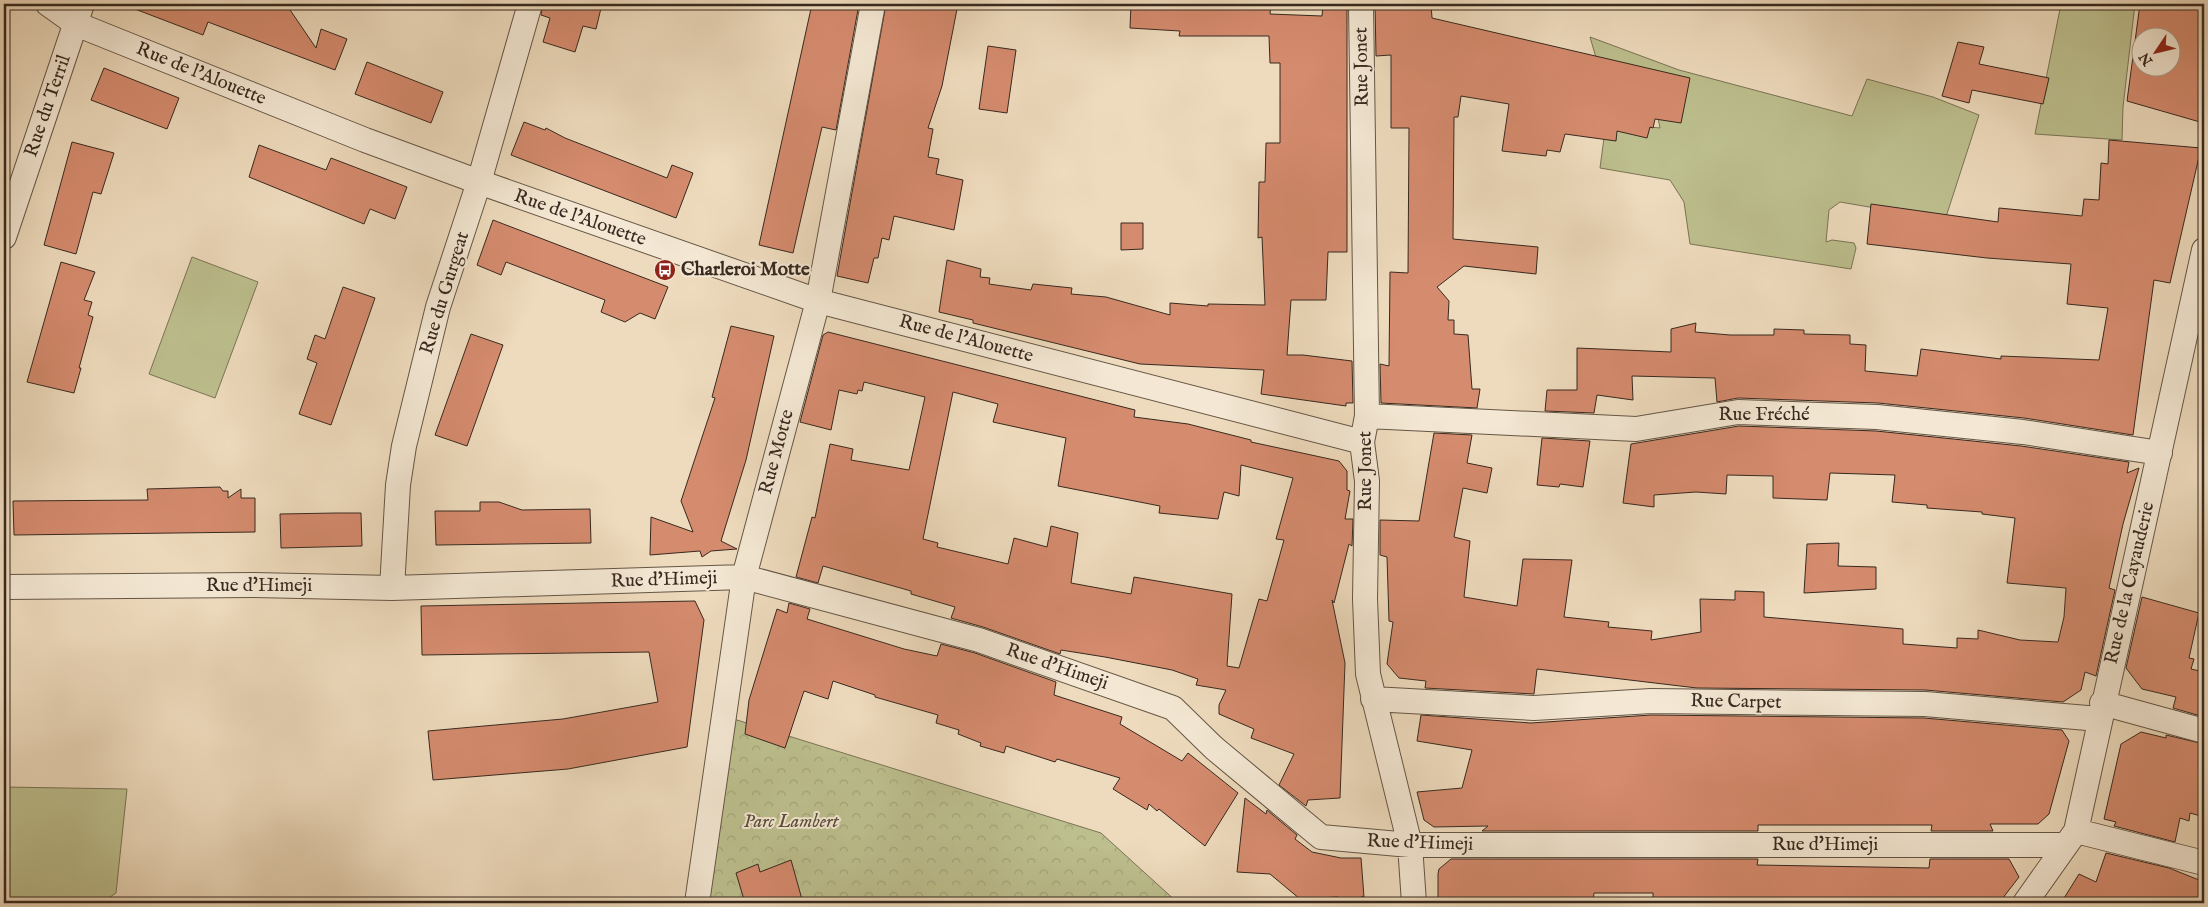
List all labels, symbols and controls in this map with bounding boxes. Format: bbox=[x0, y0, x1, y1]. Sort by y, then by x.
street label: Rue Jonet bbox=[1349, 26, 1375, 107]
north arrow bbox=[2130, 28, 2180, 78]
street label: Rue de l'Alouette bbox=[132, 37, 270, 111]
text: N bbox=[2135, 49, 2158, 70]
street label: Rue du Terril bbox=[19, 51, 77, 160]
street label: Rue de l'Alouette bbox=[511, 184, 649, 252]
street label: Rue du Gurgeat bbox=[415, 228, 475, 357]
bus stop icon: Charleroi Motte bbox=[653, 258, 677, 282]
place label: Charleroi Motte bbox=[681, 258, 810, 282]
street label: Rue de l'Alouette bbox=[896, 310, 1036, 369]
street label: Rue Fréché bbox=[1718, 403, 1810, 427]
street label: Rue Motte bbox=[754, 407, 800, 497]
street label: Rue Jonet bbox=[1354, 431, 1378, 511]
street label: Rue de la Cayauderie bbox=[2100, 499, 2160, 667]
street label: Rue d'Himeji bbox=[610, 566, 718, 594]
street label: Rue d'Himeji bbox=[206, 574, 312, 598]
street label: Rue d'Himeji bbox=[1003, 638, 1111, 696]
street label: Rue Carpet bbox=[1690, 689, 1782, 715]
park label: Parc Lambert bbox=[743, 810, 839, 834]
street label: Rue d'Himeji bbox=[1366, 829, 1474, 857]
street label: Rue d'Himeji bbox=[1772, 833, 1878, 857]

